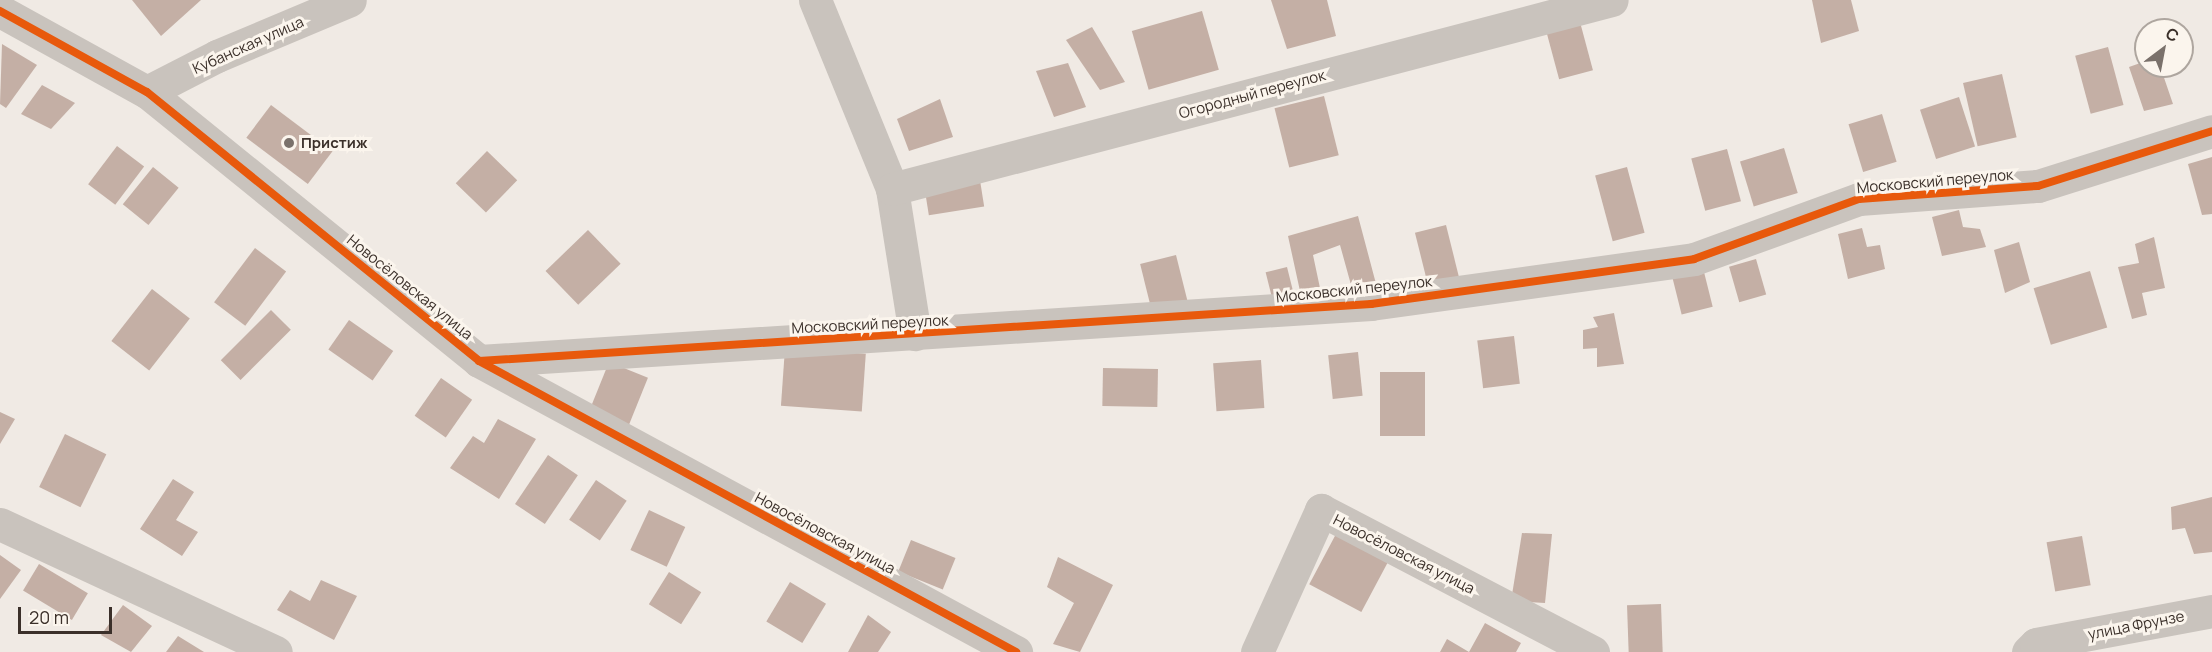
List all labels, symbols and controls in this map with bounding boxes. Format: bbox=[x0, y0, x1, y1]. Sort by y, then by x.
street label: Кубанская улица bbox=[190, 12, 306, 78]
north arrow bbox=[2134, 18, 2194, 78]
text: С bbox=[2162, 22, 2183, 47]
street label: Огородный переулок bbox=[1177, 66, 1327, 122]
place label: Пристиж bbox=[301, 134, 367, 152]
marker: Пристиж bbox=[282, 136, 296, 150]
street label: Московский переулок bbox=[1856, 165, 2014, 197]
street label: Новосёловская улица bbox=[344, 231, 476, 343]
street label: Московский переулок bbox=[1275, 272, 1433, 306]
street label: Московский переулок bbox=[791, 311, 949, 337]
street label: Новосёловская улица bbox=[752, 488, 898, 578]
street label: Новосёловская улица bbox=[1330, 510, 1478, 598]
scale bar bbox=[21, 595, 116, 633]
text: 20 m bbox=[29, 605, 69, 629]
street label: улица Фрунзе bbox=[2086, 607, 2186, 643]

